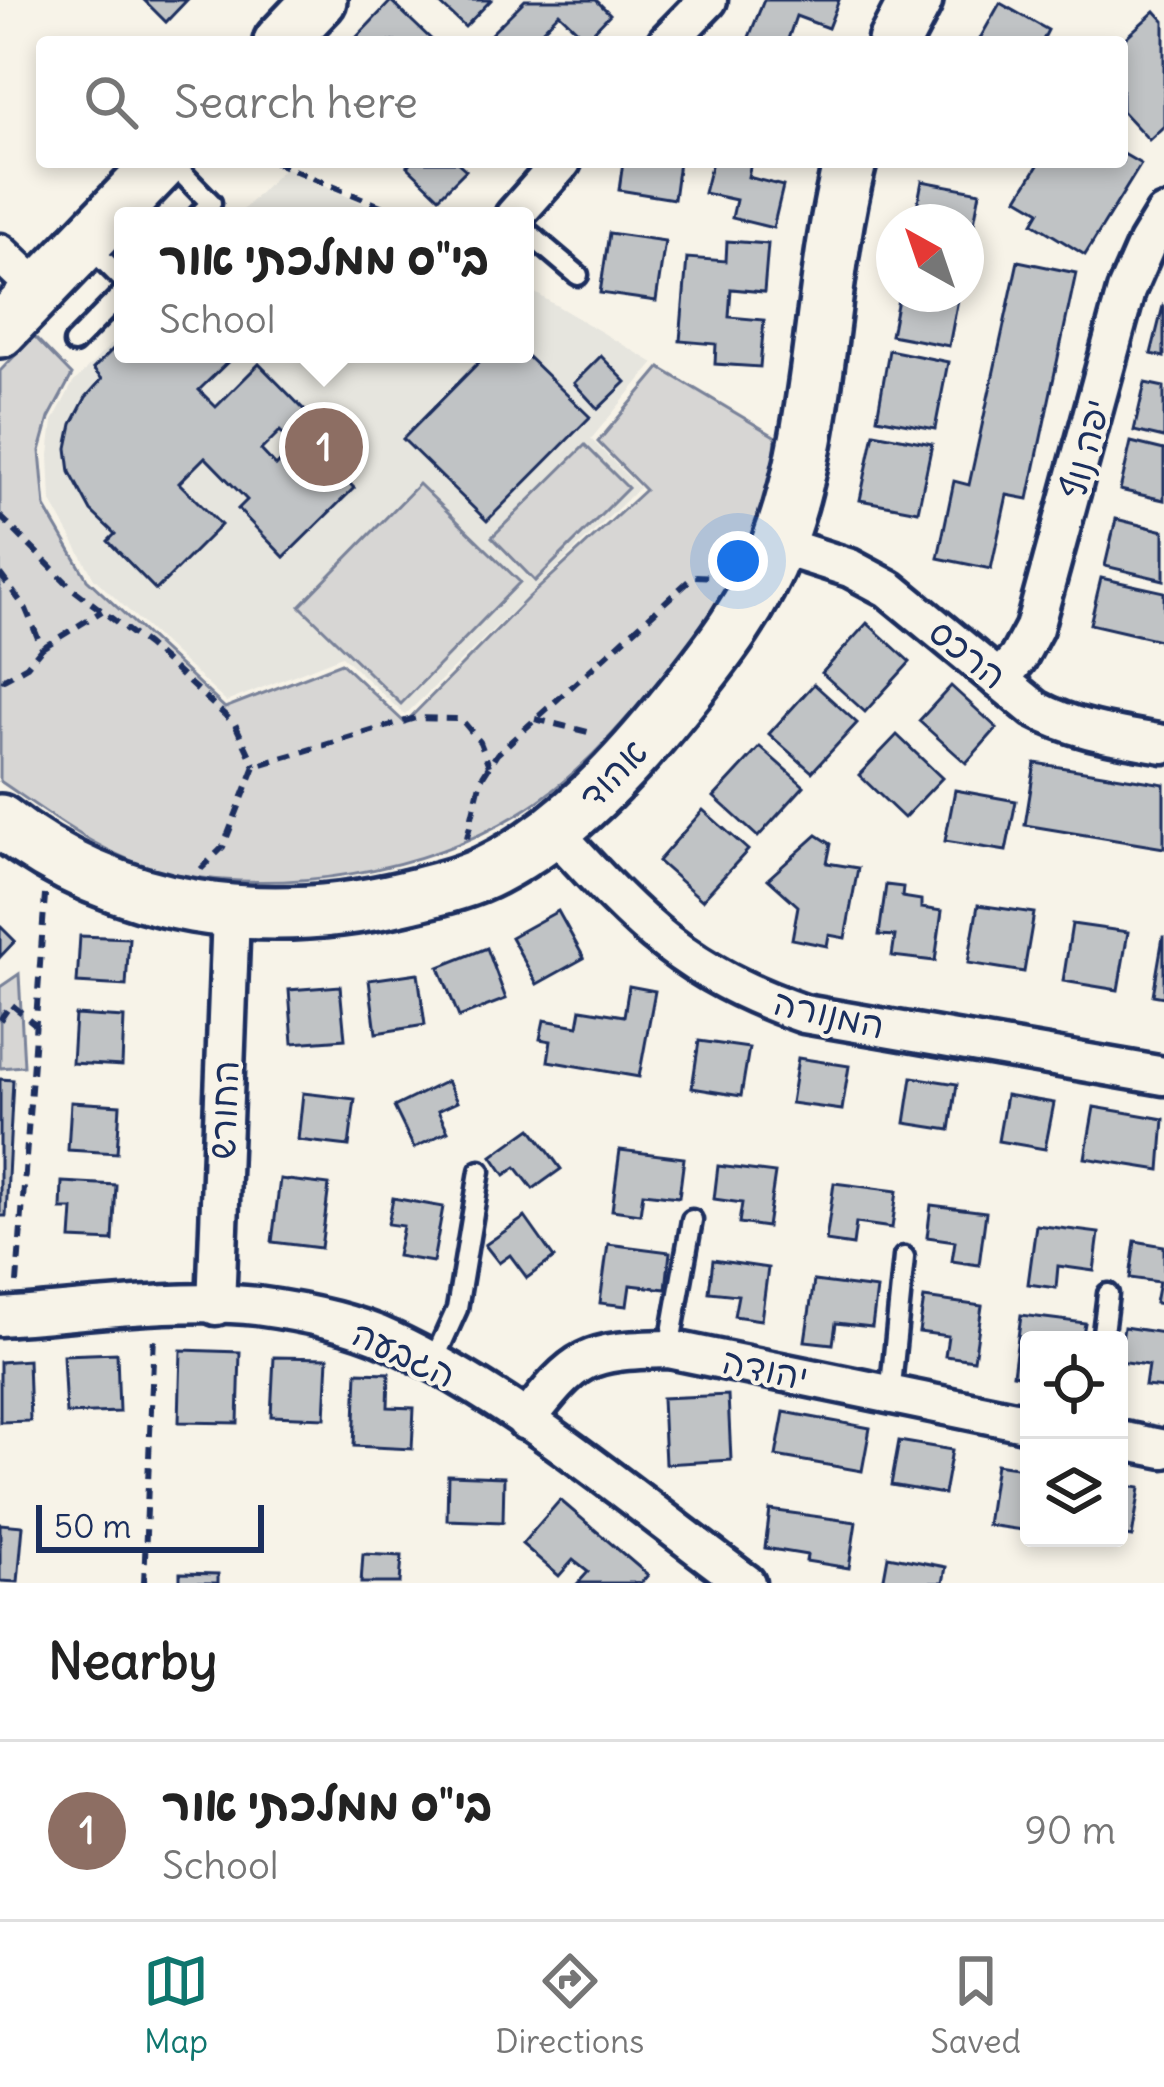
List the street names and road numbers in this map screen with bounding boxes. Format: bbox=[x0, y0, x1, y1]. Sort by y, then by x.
street label: יפה נוף bbox=[1050, 394, 1120, 504]
street label: הרכס bbox=[920, 609, 1016, 699]
street label: אהוד bbox=[569, 730, 657, 818]
street label: המנורה bbox=[769, 979, 889, 1049]
street label: החורש bbox=[200, 1060, 248, 1160]
street label: הגבעה bbox=[345, 1311, 463, 1397]
street label: יהודה bbox=[718, 1338, 812, 1400]

